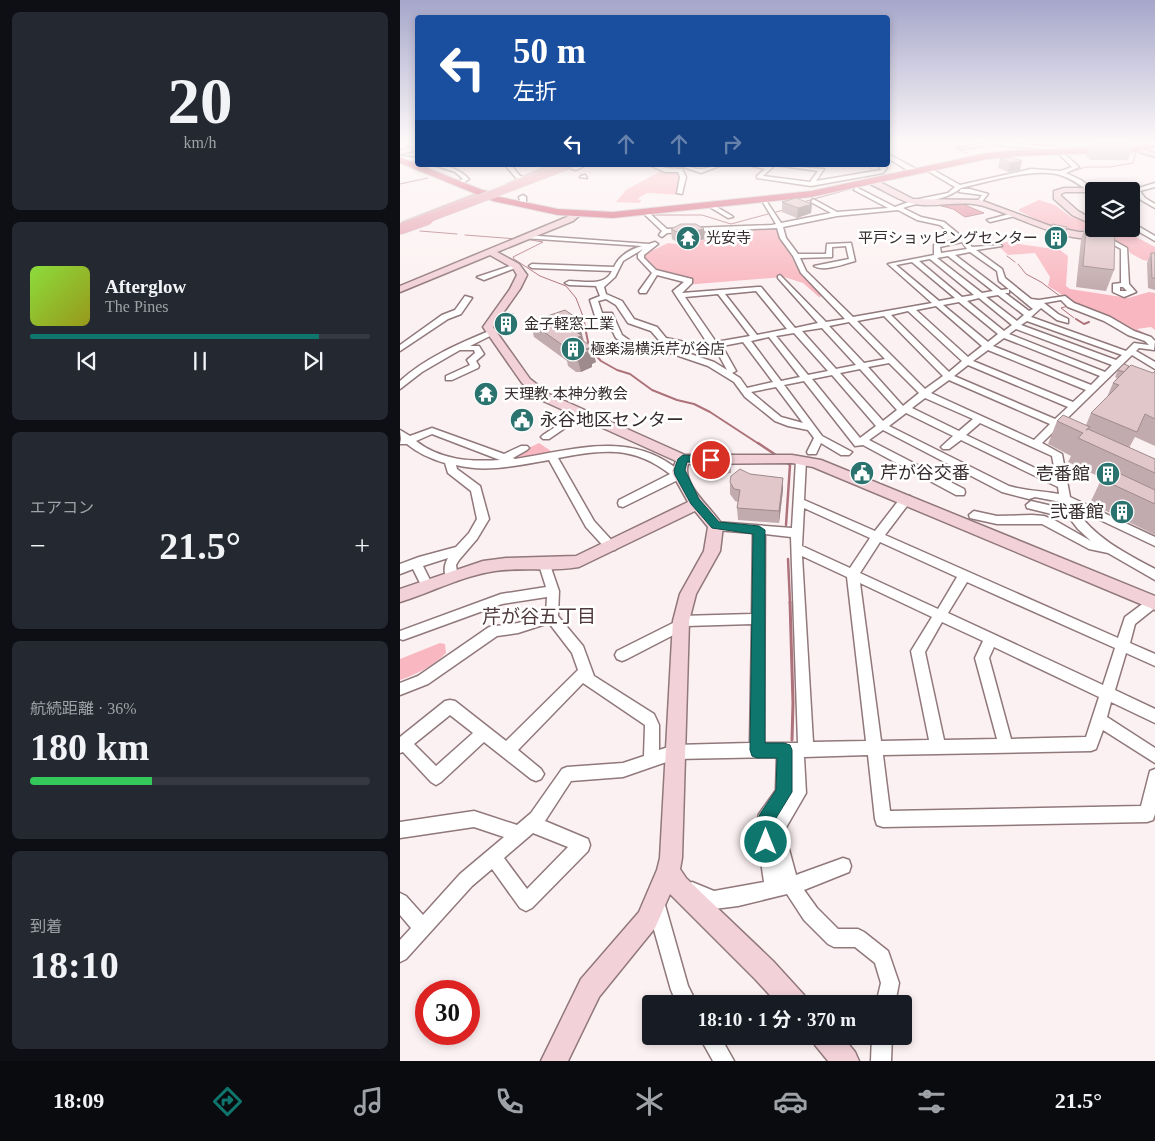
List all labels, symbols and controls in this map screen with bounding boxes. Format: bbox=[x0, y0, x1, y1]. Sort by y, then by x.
text: 50 m bbox=[513, 32, 586, 71]
icon: left bbox=[430, 35, 495, 100]
text: 20 bbox=[168, 65, 233, 137]
text: 左折 bbox=[513, 79, 557, 104]
icon: left bbox=[559, 130, 587, 158]
icon: ahead bbox=[612, 130, 640, 158]
icon: ahead bbox=[665, 130, 693, 158]
icon: right bbox=[718, 130, 746, 158]
text: km/h bbox=[184, 134, 216, 151]
map controls bbox=[1085, 182, 1140, 237]
button: layers bbox=[1085, 182, 1140, 237]
temple icon: 光安寺 bbox=[675, 225, 701, 251]
building icon: 平戸ショッピングセンター bbox=[1043, 225, 1069, 251]
place label: 光安寺 bbox=[706, 230, 751, 246]
place label: 平戸ショッピングセンター bbox=[858, 230, 1038, 246]
text: Afterglow bbox=[105, 276, 186, 297]
text: The Pines bbox=[105, 298, 169, 315]
building icon: 金子軽窓工業 bbox=[493, 311, 519, 337]
place label: 金子軽窓工業 bbox=[524, 316, 614, 332]
building icon: 極楽湯横浜芹が谷店 bbox=[560, 336, 586, 362]
place label: 極楽湯横浜芹が谷店 bbox=[590, 341, 725, 357]
icon: previous bbox=[73, 347, 101, 375]
icon: pause bbox=[186, 347, 214, 375]
icon: next bbox=[299, 347, 327, 375]
temple icon: 天理教 本神分教会 bbox=[473, 381, 499, 407]
place label: 天理教 本神分教会 bbox=[504, 386, 628, 402]
public building icon: 永谷地区センター bbox=[509, 407, 535, 433]
place label: 永谷地区センター bbox=[540, 410, 684, 430]
pin bbox=[690, 439, 732, 481]
icon: arrive bbox=[697, 446, 725, 474]
public building icon: 芹が谷交番 bbox=[849, 460, 875, 486]
building icon: 壱番館 bbox=[1095, 461, 1121, 487]
place label: 芹が谷交番 bbox=[880, 463, 970, 483]
place label: 壱番館 bbox=[1036, 464, 1090, 484]
text: エアコン bbox=[30, 499, 94, 516]
building icon: 弐番館 bbox=[1109, 499, 1135, 525]
place label: 弐番館 bbox=[1050, 502, 1104, 522]
text: 21.5° bbox=[159, 525, 241, 567]
text: − bbox=[30, 530, 46, 561]
text: + bbox=[354, 530, 370, 561]
district label: 芹が谷五丁目 bbox=[482, 606, 596, 627]
text: 航続距離 · 36% bbox=[30, 700, 137, 717]
text: 180 km bbox=[30, 726, 149, 768]
position arrow bbox=[739, 815, 791, 867]
text: 到着 bbox=[30, 918, 62, 935]
text: 18:10 bbox=[30, 944, 119, 986]
speed limit sign: 30 bbox=[415, 980, 480, 1045]
text: 18:10 · 1 分 · 370 m bbox=[698, 1009, 856, 1030]
icon: directions bbox=[210, 1084, 245, 1119]
icon: music bbox=[351, 1084, 386, 1119]
icon: phone bbox=[492, 1084, 527, 1119]
icon: climate bbox=[632, 1084, 667, 1119]
icon: car bbox=[773, 1084, 808, 1119]
icon: filters bbox=[914, 1084, 949, 1119]
text: 18:09 bbox=[53, 1088, 104, 1113]
text: 21.5° bbox=[1055, 1088, 1102, 1113]

